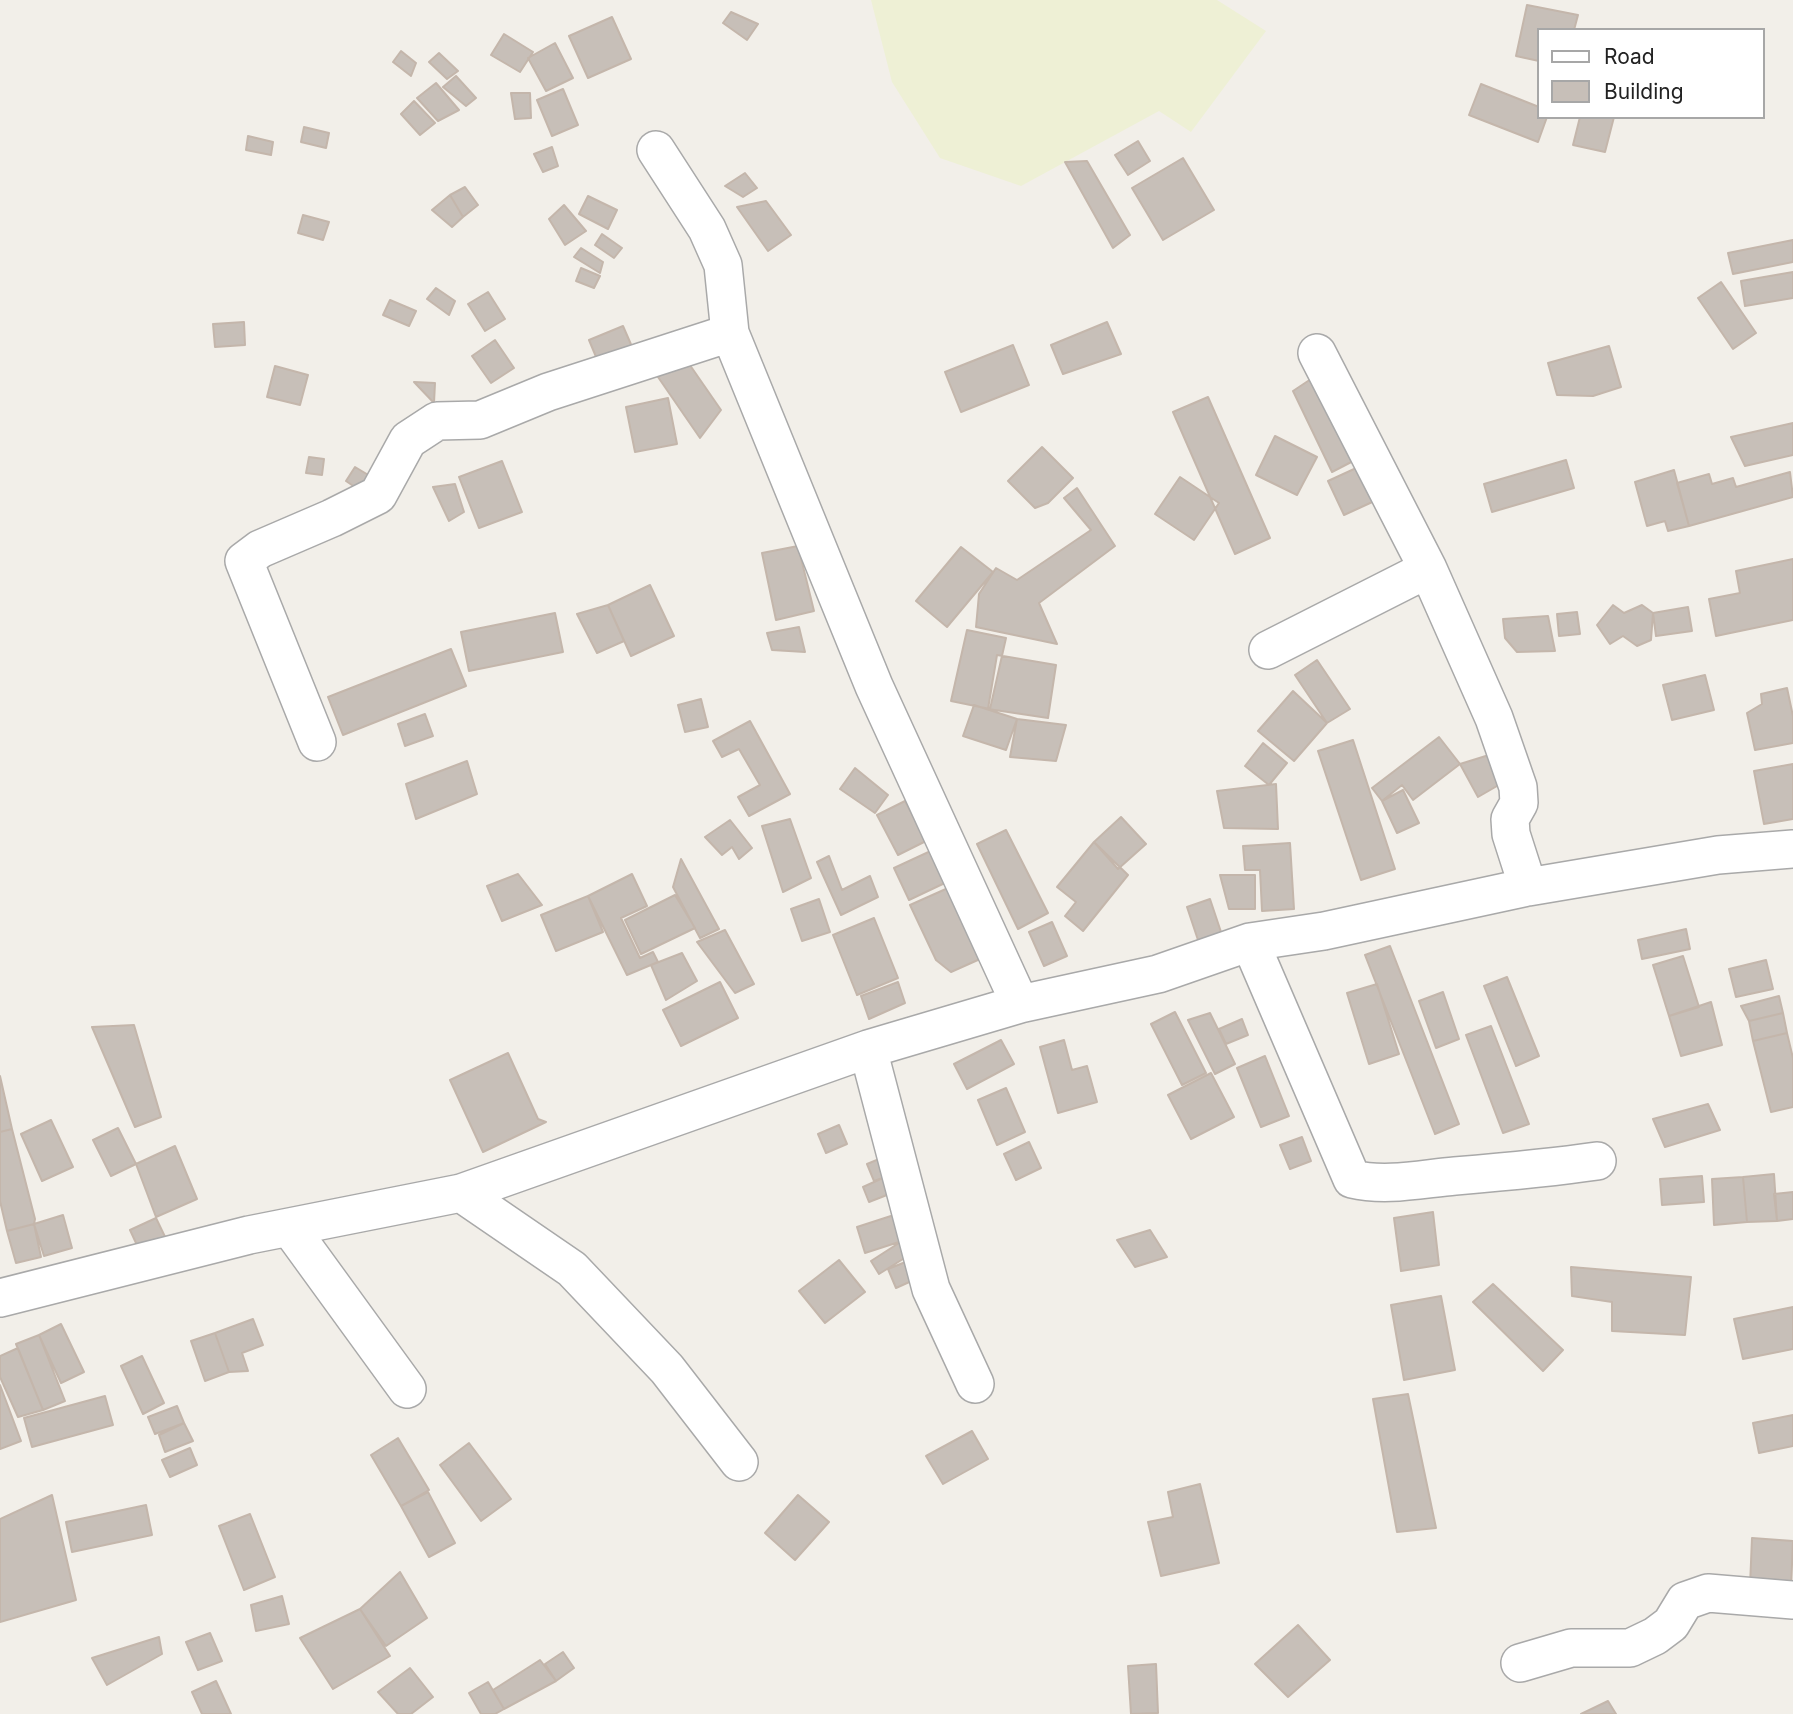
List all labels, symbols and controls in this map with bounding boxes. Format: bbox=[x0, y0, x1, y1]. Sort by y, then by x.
legend bbox=[1538, 28, 1765, 119]
text: Road bbox=[1604, 44, 1655, 69]
text: Building bbox=[1604, 79, 1684, 104]

